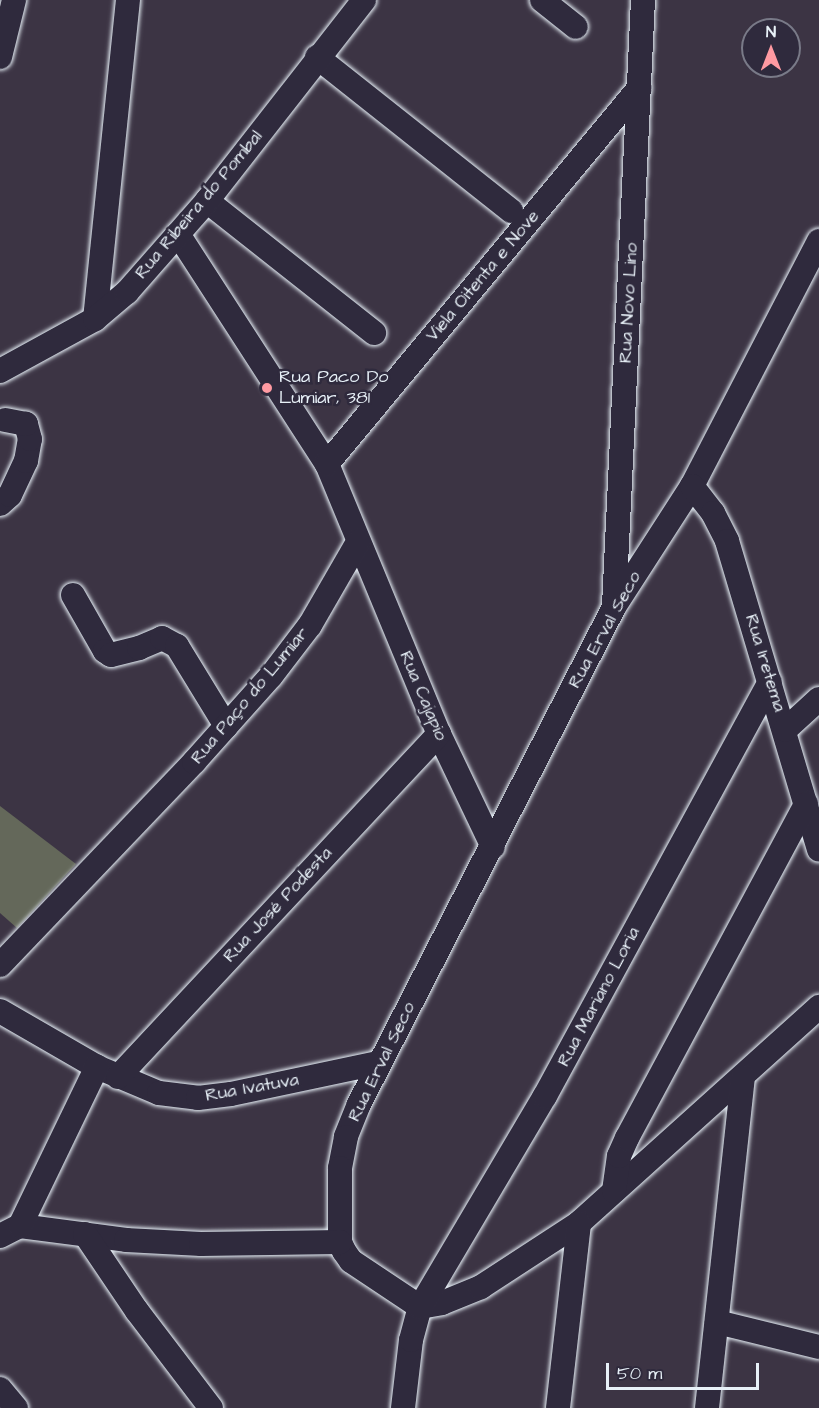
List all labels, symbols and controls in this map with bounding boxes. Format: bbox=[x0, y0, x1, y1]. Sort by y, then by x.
north arrow bbox=[741, 18, 801, 78]
text: N bbox=[766, 21, 776, 43]
street label: Rua Ribeira do Pombal bbox=[131, 126, 267, 284]
street label: Viela Oitenta e Nove bbox=[422, 206, 544, 346]
street label: Rua Novo Lino bbox=[615, 242, 643, 364]
place label: Rua Paco Do Lumiar, 381 bbox=[279, 367, 388, 410]
marker: Rua Paco Do Lumiar, 381 bbox=[260, 381, 274, 395]
street label: Rua Erval Seco bbox=[564, 568, 646, 692]
street label: Rua Iretema bbox=[740, 612, 790, 714]
street label: Rua Paço do Lumiar bbox=[187, 623, 313, 769]
street label: Rua Cajapio bbox=[394, 648, 452, 744]
street label: Rua José Podesta bbox=[219, 843, 337, 967]
street label: Rua Mariano Loria bbox=[553, 924, 645, 1070]
street label: Rua Erval Seco bbox=[344, 999, 420, 1125]
street label: Rua Ivatuva bbox=[204, 1069, 300, 1107]
scale bar bbox=[609, 1351, 762, 1389]
text: 50 m bbox=[617, 1361, 662, 1386]

